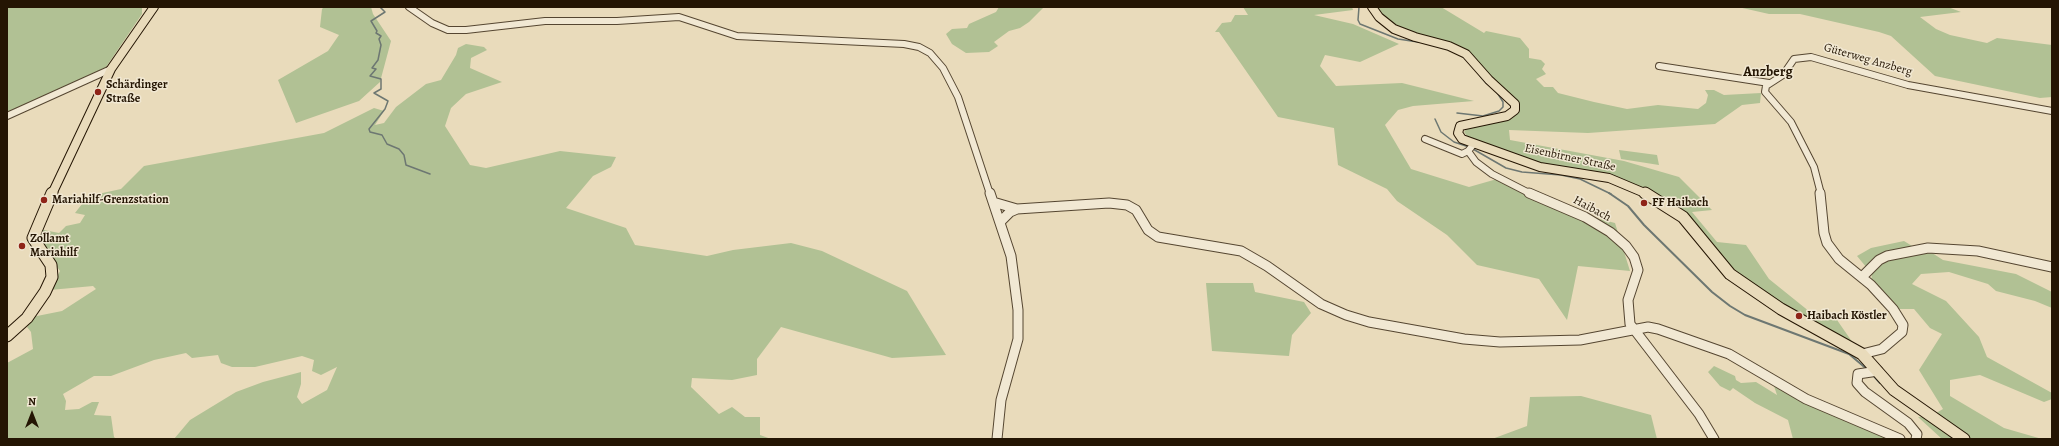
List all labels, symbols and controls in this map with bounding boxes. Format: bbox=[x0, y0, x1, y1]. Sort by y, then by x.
street label: Güterweg Anzberg bbox=[1822, 41, 1914, 79]
district label: Anzberg bbox=[1743, 65, 1793, 81]
place label: Schärdinger Straße bbox=[106, 78, 168, 106]
marker: Schärdinger Straße bbox=[93, 87, 103, 97]
street label: Eisenbirner Straße bbox=[1523, 141, 1617, 175]
place label: Mariahilf-Grenzstation bbox=[52, 193, 169, 207]
street label: Haibach bbox=[1571, 193, 1613, 225]
marker: Mariahilf-Grenzstation bbox=[39, 195, 49, 205]
place label: FF Haibach bbox=[1652, 196, 1708, 210]
marker: FF Haibach bbox=[1639, 198, 1649, 208]
place label: Zollamt Mariahilf bbox=[30, 232, 77, 260]
marker: Zollamt Mariahilf bbox=[17, 241, 27, 251]
place label: Haibach Köstler bbox=[1807, 309, 1887, 323]
marker: Haibach Köstler bbox=[1794, 311, 1804, 321]
north arrow bbox=[12, 394, 52, 434]
text: N bbox=[28, 394, 36, 409]

